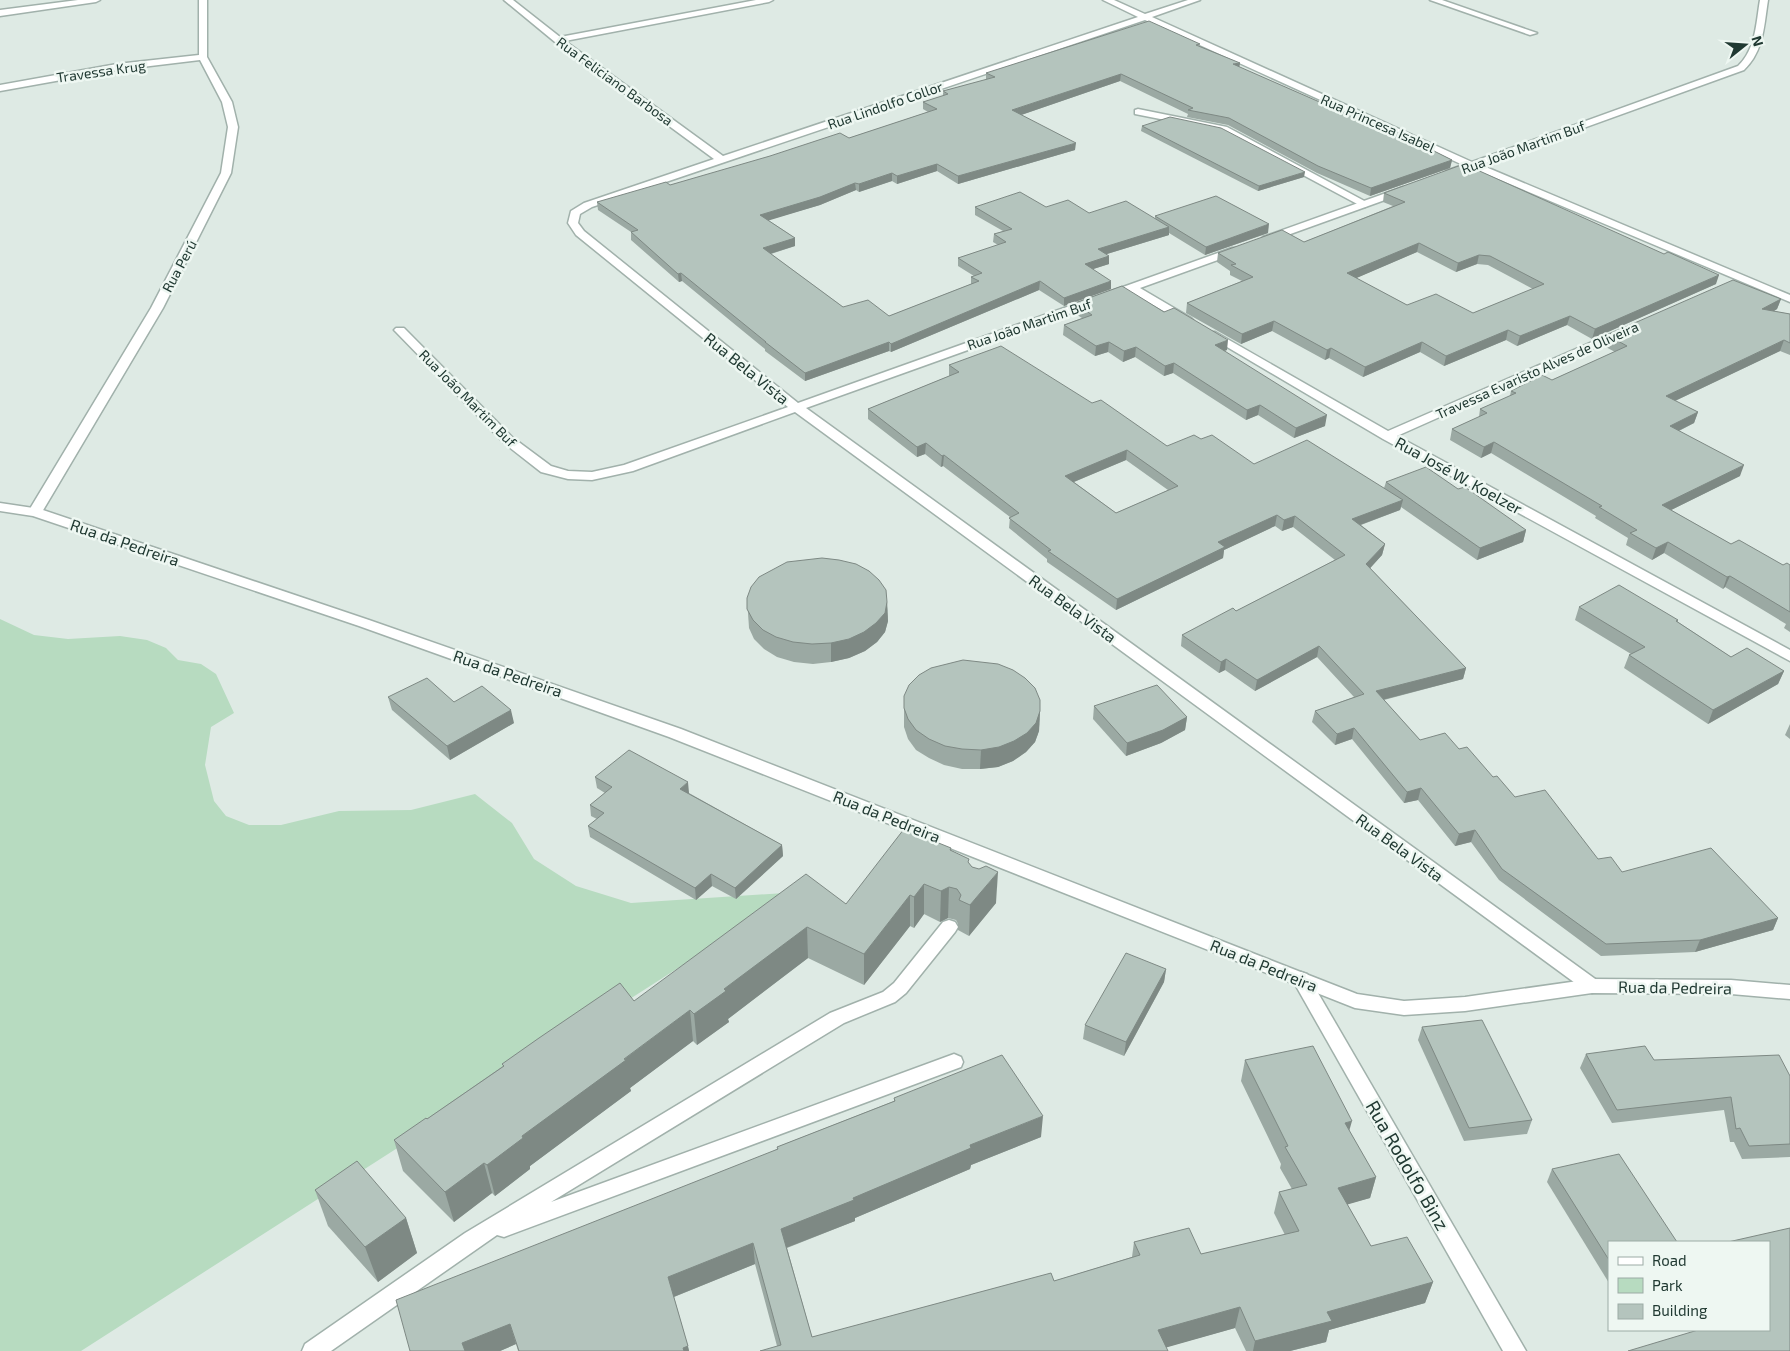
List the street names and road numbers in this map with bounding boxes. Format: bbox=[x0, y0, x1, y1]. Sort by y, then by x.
street label: Rua Feliciano Barbosa bbox=[553, 33, 677, 129]
street label: Travessa Krug bbox=[55, 56, 147, 86]
street label: Rua Lindolfo Collor bbox=[825, 77, 945, 133]
street label: Rua Princesa Isabel bbox=[1318, 90, 1439, 156]
street label: Rua João Martim Buf bbox=[1459, 116, 1588, 177]
street label: Rua Perú bbox=[158, 237, 200, 295]
street label: Rua João Martim Buf bbox=[965, 295, 1094, 353]
street label: Travessa Evaristo Alves de Oliveira bbox=[1433, 317, 1641, 423]
street label: Rua Bela Vista bbox=[701, 328, 793, 408]
street label: Rua João Martim Buf bbox=[416, 346, 521, 451]
street label: Rua José W. Koelzer bbox=[1392, 432, 1526, 518]
street label: Rua da Pedreira bbox=[68, 514, 182, 570]
street label: Rua Bela Vista bbox=[1026, 570, 1120, 646]
street label: Rua da Pedreira bbox=[451, 645, 565, 701]
street label: Rua da Pedreira bbox=[831, 786, 943, 846]
street label: Rua Bela Vista bbox=[1353, 809, 1447, 885]
street label: Rua da Pedreira bbox=[1208, 935, 1320, 995]
street label: Rua da Pedreira bbox=[1618, 977, 1732, 997]
street label: Rua Rodolfo Binz bbox=[1361, 1096, 1455, 1234]

